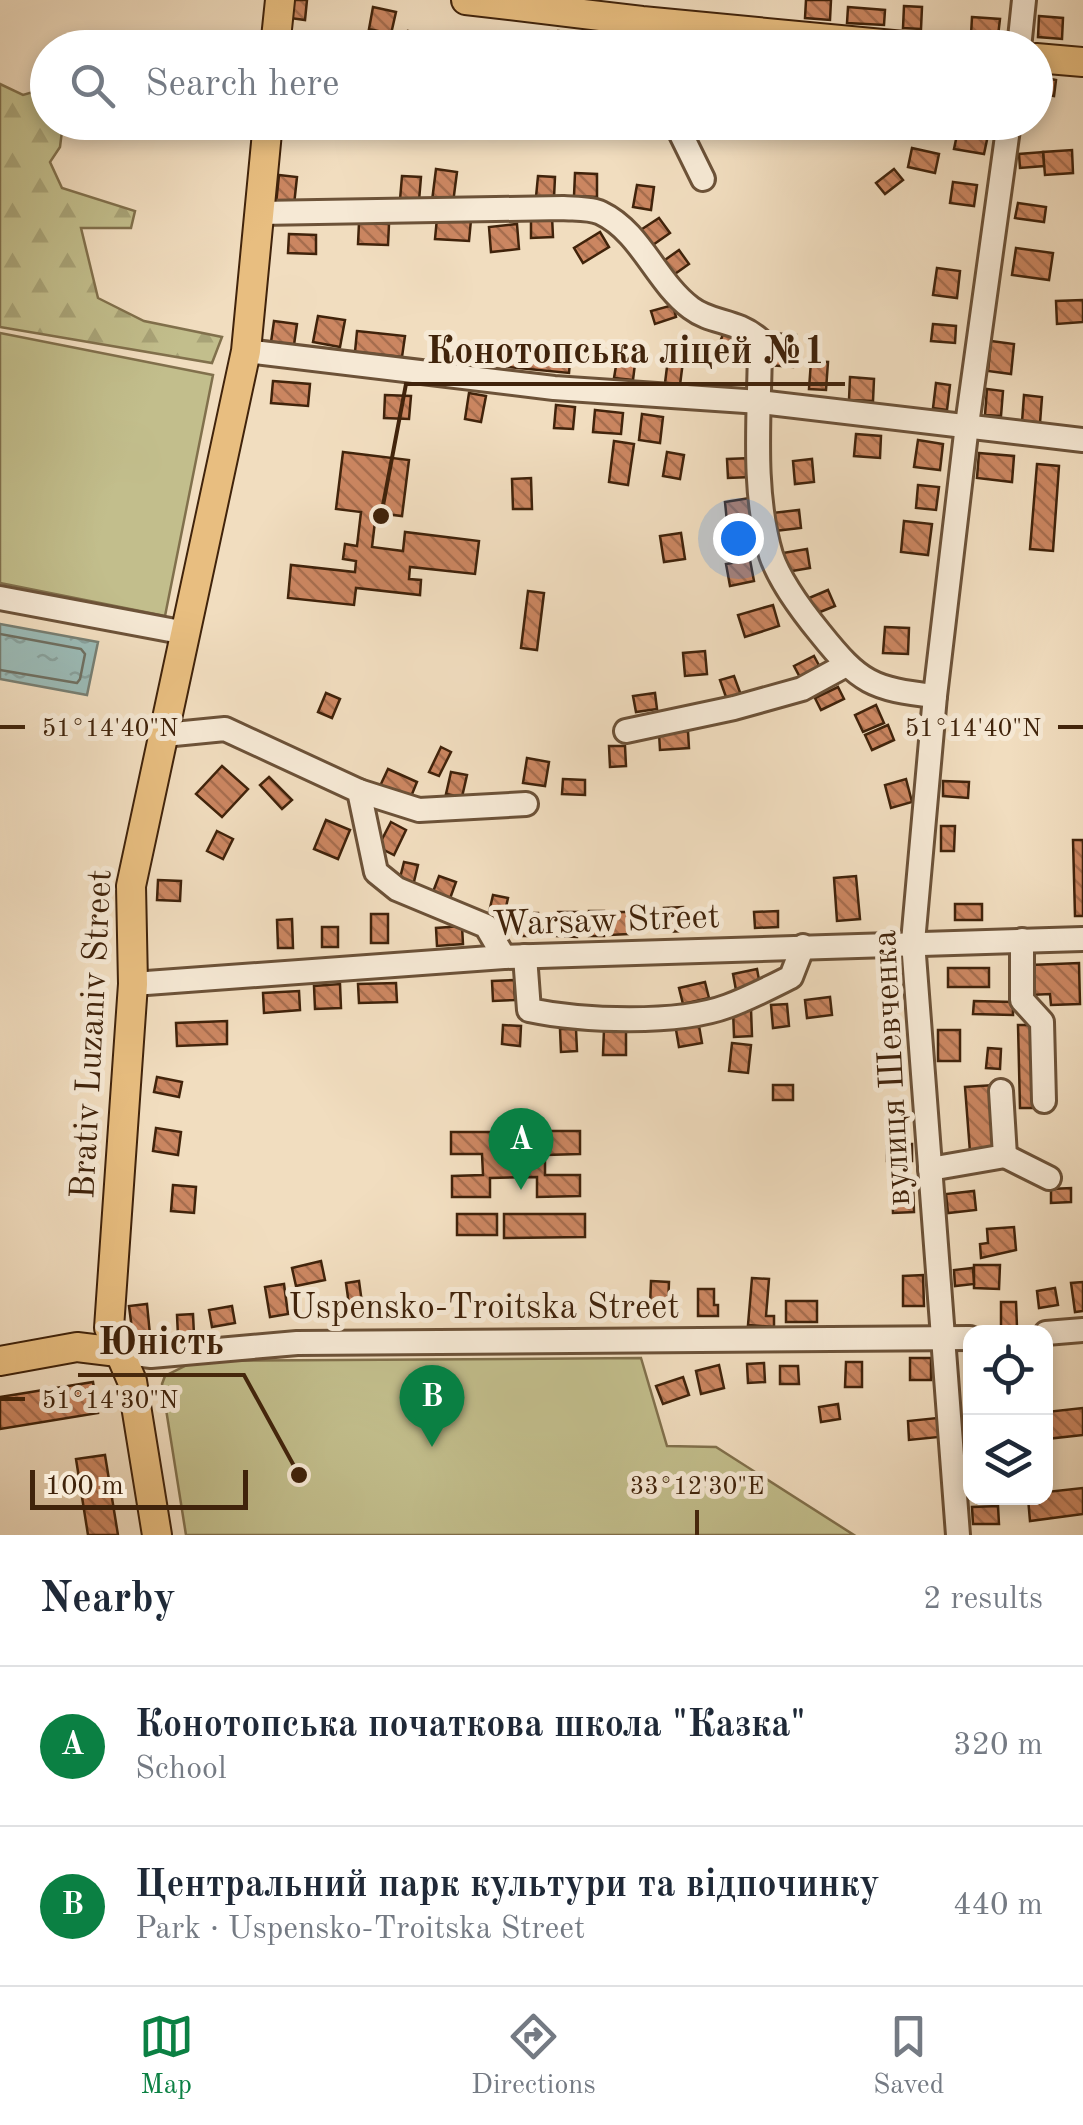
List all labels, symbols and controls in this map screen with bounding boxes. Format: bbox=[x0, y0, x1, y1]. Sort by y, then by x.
search box bbox=[30, 30, 1053, 140]
icon: search bbox=[65, 58, 120, 113]
text: Search here bbox=[145, 66, 340, 104]
callout: Конотопська ліцей №1 bbox=[406, 316, 845, 384]
text: Конотопська ліцей №1 bbox=[426, 334, 826, 372]
your location bbox=[713, 513, 764, 564]
text: 51°14'40"N bbox=[42, 717, 178, 742]
text: 51°14'40"N bbox=[905, 717, 1041, 742]
street label: Brativ Luzaniv Street bbox=[66, 868, 119, 1200]
street label: Warsaw Street bbox=[492, 900, 720, 943]
street label: вулиця Шевченка bbox=[868, 929, 917, 1207]
pin: A bbox=[488, 1108, 554, 1190]
street label: Uspensko-Troitska Street bbox=[289, 1291, 679, 1326]
callout: Юність bbox=[78, 1307, 244, 1375]
text: Юність bbox=[98, 1325, 224, 1363]
map controls bbox=[963, 1325, 1053, 1505]
button: locate bbox=[963, 1325, 1053, 1415]
pin: B bbox=[400, 1364, 464, 1447]
text: 51°14'30"N bbox=[42, 1389, 178, 1414]
button: layers bbox=[963, 1415, 1053, 1505]
scale bar bbox=[30, 1465, 248, 1510]
text: 100 m bbox=[45, 1473, 124, 1501]
text: 33°12'30"E bbox=[630, 1475, 764, 1500]
text: Nearby bbox=[40, 1579, 176, 1621]
text: 2 results bbox=[923, 1584, 1043, 1616]
text: Конотопська початкова школа "Казка" bbox=[135, 1707, 806, 1745]
text: A bbox=[60, 1730, 85, 1762]
text: 320 m bbox=[953, 1730, 1043, 1762]
text: School bbox=[135, 1754, 227, 1786]
text: Центральний парк культури та відпочинку bbox=[135, 1867, 880, 1905]
text: B bbox=[61, 1890, 84, 1922]
text: 440 m bbox=[953, 1890, 1043, 1922]
text: Park · Uspensko-Troitska Street bbox=[135, 1914, 585, 1946]
tab: Map bbox=[139, 2009, 194, 2104]
tab: Directions bbox=[471, 2009, 596, 2104]
tab: Saved bbox=[873, 2009, 944, 2104]

